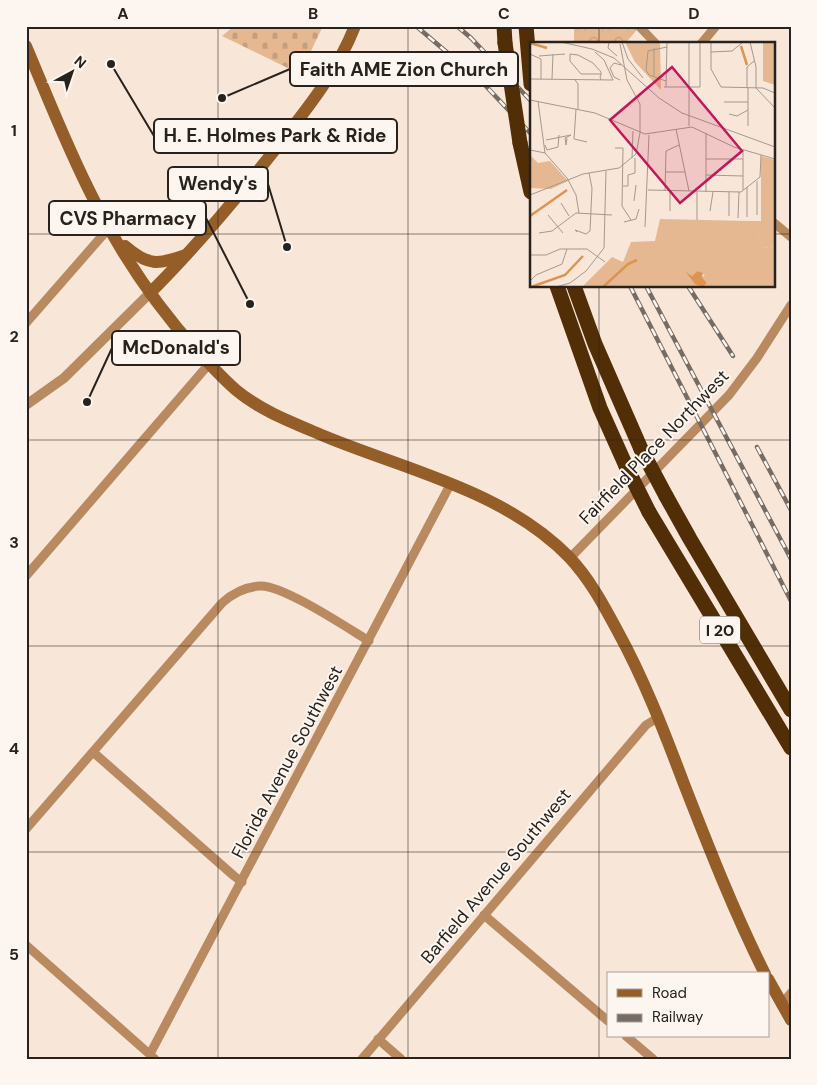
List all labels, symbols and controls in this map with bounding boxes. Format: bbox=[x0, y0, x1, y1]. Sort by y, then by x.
text: A bbox=[117, 3, 129, 24]
text: B bbox=[308, 3, 318, 24]
text: C bbox=[498, 3, 510, 24]
text: D bbox=[688, 3, 700, 24]
inset map bbox=[530, 42, 774, 288]
north arrow bbox=[48, 48, 98, 98]
text: N bbox=[71, 52, 90, 72]
callout: Faith AME Zion Church bbox=[290, 52, 518, 86]
text: Faith AME Zion Church bbox=[300, 57, 508, 82]
callout: H. E. Holmes Park & Ride bbox=[154, 119, 397, 153]
text: 1 bbox=[11, 120, 17, 141]
text: H. E. Holmes Park & Ride bbox=[163, 123, 387, 148]
callout: Wendy's bbox=[168, 167, 268, 201]
text: Wendy's bbox=[178, 171, 258, 196]
callout: CVS Pharmacy bbox=[49, 201, 206, 235]
text: CVS Pharmacy bbox=[59, 206, 197, 231]
text: 2 bbox=[9, 326, 19, 347]
callout: McDonald's bbox=[112, 331, 240, 365]
text: McDonald's bbox=[122, 335, 230, 360]
street label: Fairfield Place Northwest bbox=[574, 364, 734, 530]
text: 3 bbox=[9, 532, 19, 553]
road number: I 20 bbox=[700, 616, 740, 644]
street label: Florida Avenue Southwest bbox=[226, 661, 348, 863]
text: 4 bbox=[9, 738, 19, 759]
street label: Barfield Avenue Southwest bbox=[416, 783, 576, 969]
text: 5 bbox=[9, 944, 19, 965]
legend bbox=[607, 972, 770, 1038]
text: Road bbox=[652, 983, 687, 1003]
text: Railway bbox=[652, 1007, 704, 1027]

